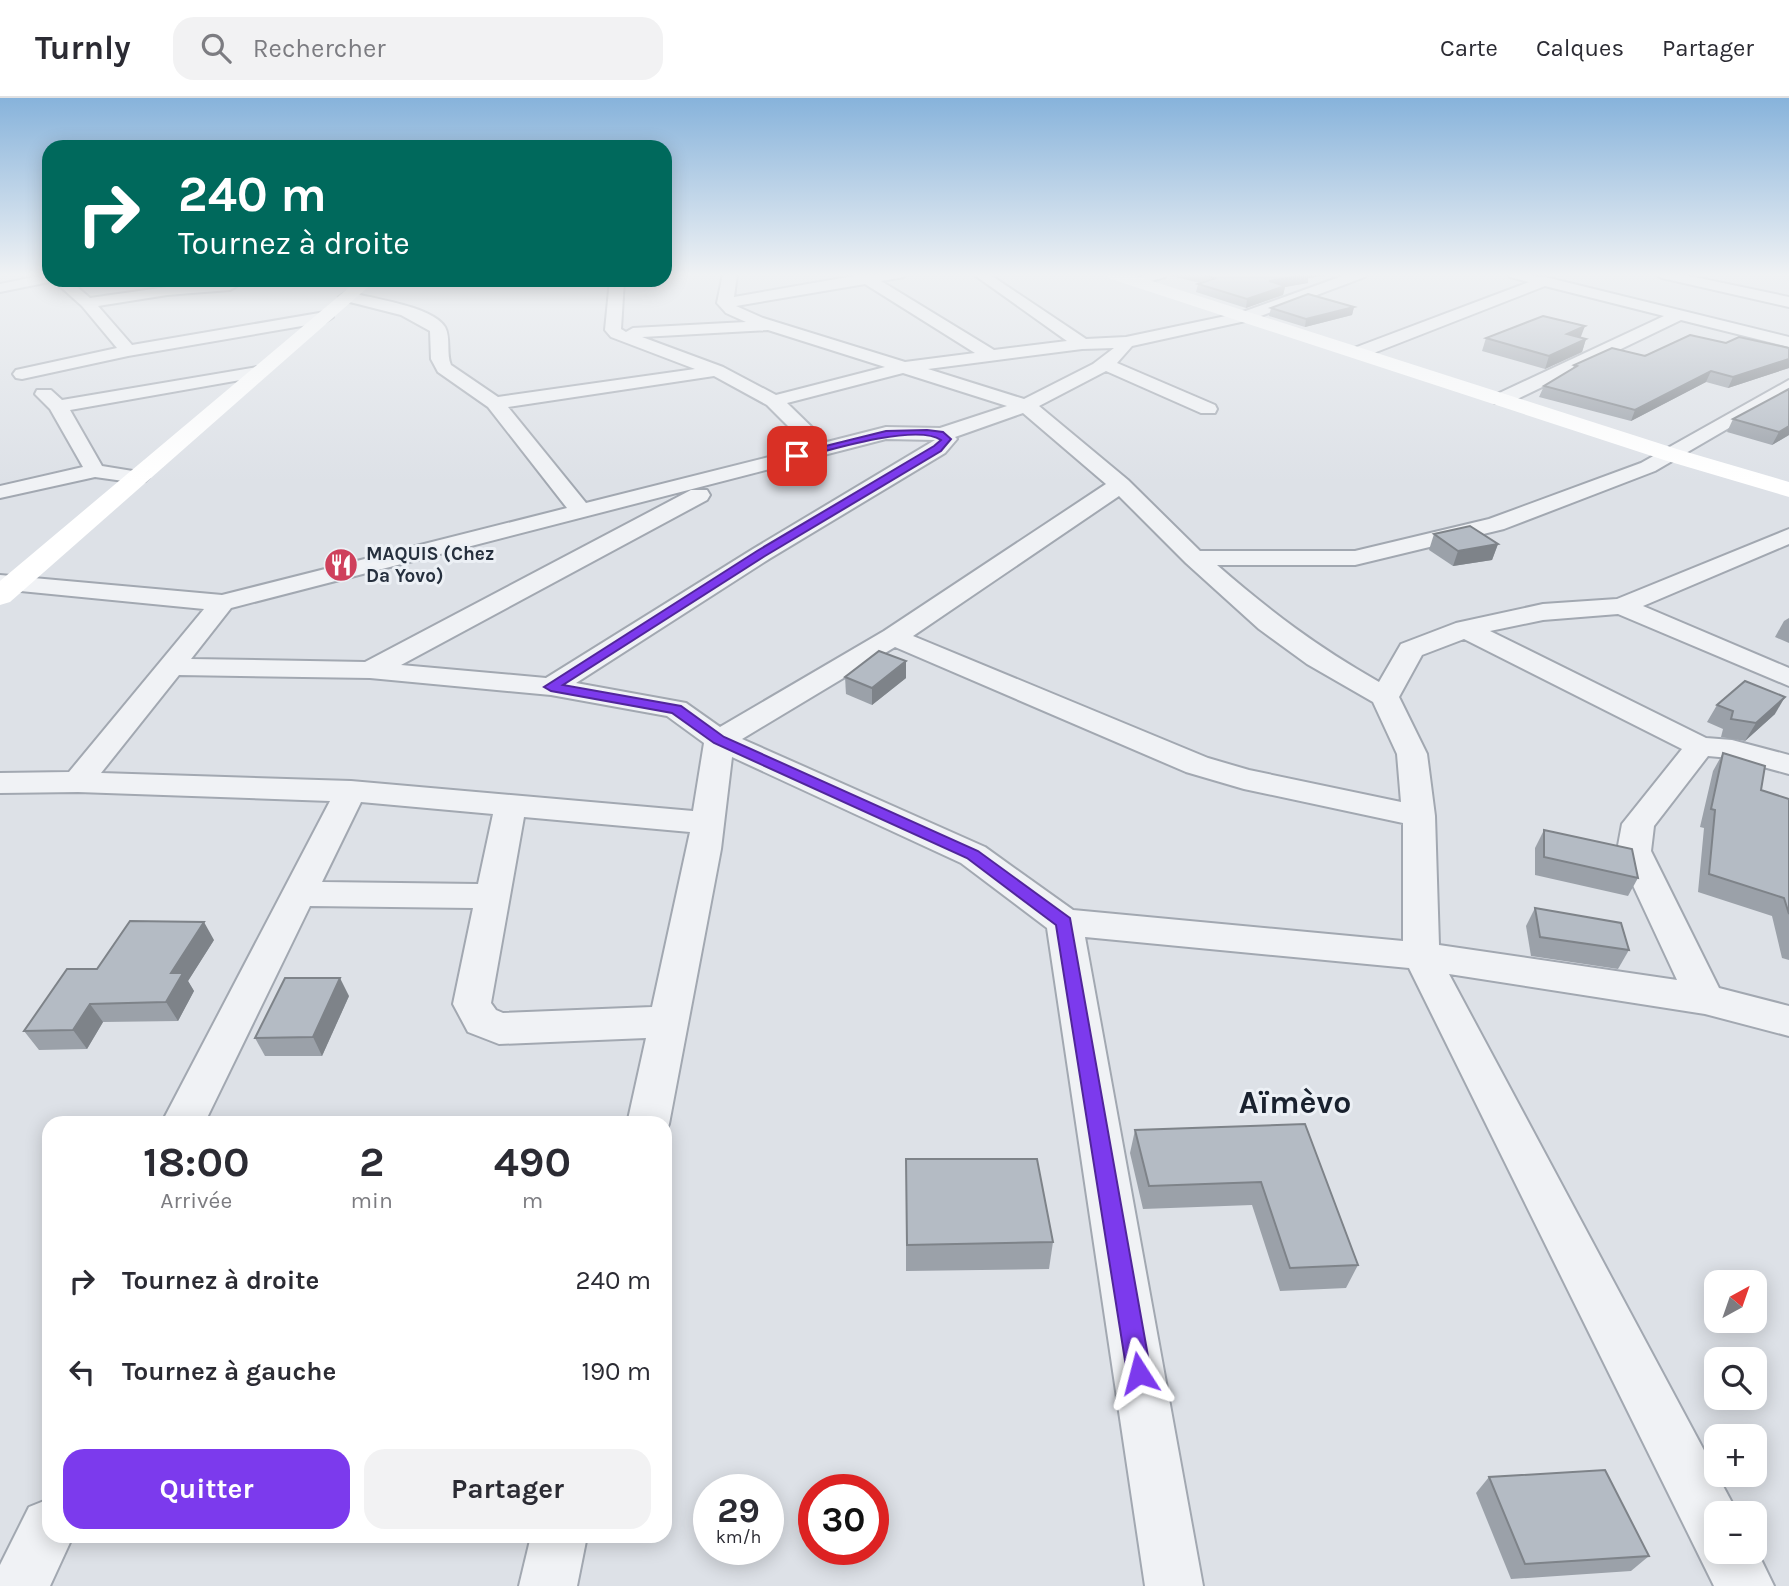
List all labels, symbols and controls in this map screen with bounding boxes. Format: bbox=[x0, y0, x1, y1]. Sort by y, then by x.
search box bbox=[173, 17, 663, 80]
text: Turnly bbox=[35, 29, 131, 67]
icon: search bbox=[197, 29, 235, 67]
text: Rechercher bbox=[253, 33, 386, 64]
text: Carte bbox=[1440, 34, 1498, 62]
text: Calques bbox=[1536, 34, 1624, 62]
text: Partager bbox=[1662, 34, 1754, 62]
text: 240 m bbox=[178, 166, 327, 223]
icon: right bbox=[63, 168, 154, 259]
text: Tournez à droite bbox=[178, 225, 410, 262]
pin bbox=[767, 426, 827, 486]
icon: arrive bbox=[778, 437, 816, 475]
place label: MAQUIS (Chez Da Yovo) bbox=[366, 543, 494, 587]
restaurant icon: MAQUIS (Chez Da Yovo) bbox=[322, 546, 360, 584]
district label: Aïmèvo bbox=[1239, 1084, 1351, 1121]
text: 18:00 bbox=[143, 1137, 250, 1187]
text: 2 bbox=[359, 1137, 384, 1187]
text: 490 bbox=[494, 1137, 571, 1187]
text: Arrivée bbox=[160, 1187, 232, 1214]
text: min bbox=[351, 1187, 393, 1214]
text: m bbox=[522, 1187, 543, 1214]
icon: right bbox=[63, 1262, 101, 1300]
text: Tournez à droite bbox=[122, 1265, 319, 1296]
text: 240 m bbox=[575, 1265, 651, 1296]
north arrow bbox=[1704, 1270, 1768, 1334]
map controls bbox=[1704, 1270, 1767, 1564]
position arrow bbox=[1102, 1336, 1176, 1410]
button: search bbox=[1704, 1347, 1767, 1410]
icon: left bbox=[63, 1353, 101, 1391]
text: Tournez à gauche bbox=[122, 1356, 336, 1387]
text: 190 m bbox=[581, 1356, 651, 1387]
button: + bbox=[1704, 1424, 1767, 1487]
button: Quitter bbox=[63, 1449, 350, 1529]
button: Partager bbox=[364, 1449, 651, 1529]
speed limit sign: 30 bbox=[798, 1474, 889, 1565]
text: 29 bbox=[717, 1490, 760, 1531]
button: − bbox=[1704, 1501, 1767, 1564]
text: km/h bbox=[716, 1526, 761, 1548]

